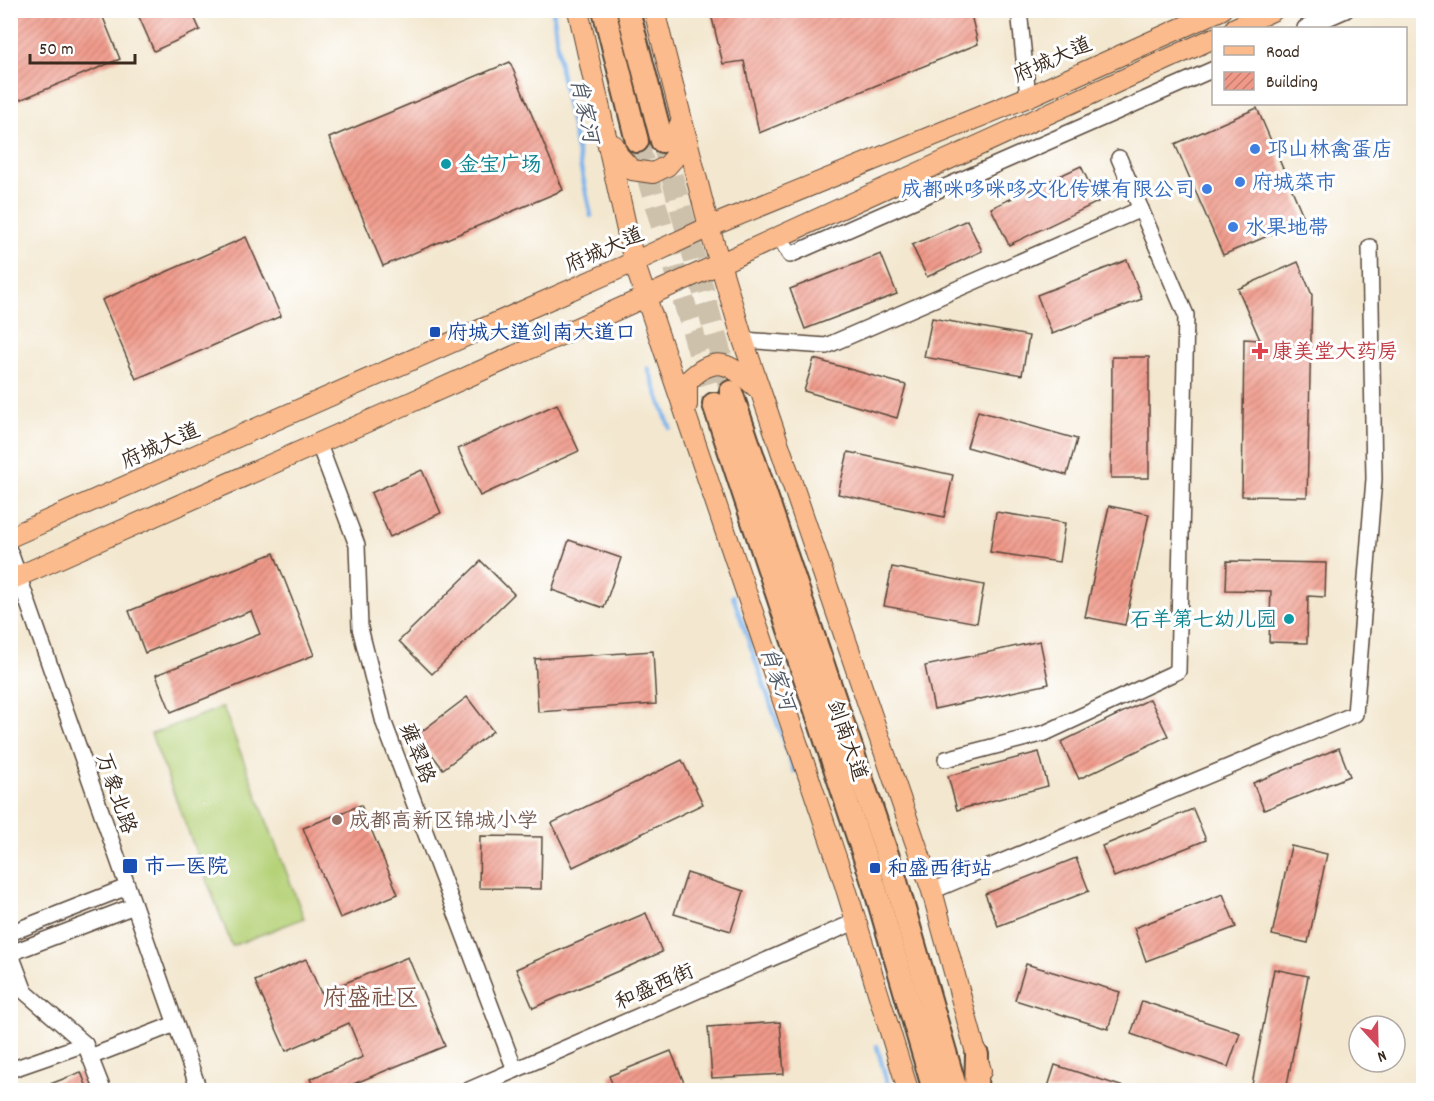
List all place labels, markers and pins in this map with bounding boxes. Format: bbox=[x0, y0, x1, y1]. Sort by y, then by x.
place label: 邛山林禽蛋店 bbox=[1267, 137, 1393, 167]
marker: 邛山林禽蛋店 bbox=[1248, 142, 1262, 156]
place label: 金宝广场 bbox=[458, 152, 542, 182]
marker: 金宝广场 bbox=[439, 157, 453, 171]
place label: 府城菜市 bbox=[1252, 170, 1336, 200]
marker: 府城菜市 bbox=[1233, 175, 1247, 189]
place label: 成都咪哆咪哆文化传媒有限公司 bbox=[901, 177, 1195, 207]
marker: 成都咪哆咪哆文化传媒有限公司 bbox=[1200, 182, 1214, 196]
place label: 水果地带 bbox=[1245, 215, 1329, 245]
marker: 水果地带 bbox=[1226, 220, 1240, 234]
place label: 府城大道剑南大道口 bbox=[447, 320, 636, 350]
marker: 府城大道剑南大道口 bbox=[428, 325, 442, 339]
place label: 康美堂大药房 bbox=[1272, 339, 1398, 369]
marker: 康美堂大药房 bbox=[1253, 344, 1267, 358]
place label: 石羊第七幼儿园 bbox=[1130, 607, 1277, 637]
marker: 石羊第七幼儿园 bbox=[1282, 612, 1296, 626]
place label: 成都高新区锦城小学 bbox=[349, 808, 538, 838]
marker: 成都高新区锦城小学 bbox=[330, 813, 344, 827]
place label: 市一医院 bbox=[144, 854, 228, 884]
place label: 和盛西街站 bbox=[887, 856, 992, 886]
marker: 市一医院 bbox=[121, 857, 139, 875]
marker: 和盛西街站 bbox=[868, 861, 882, 875]

